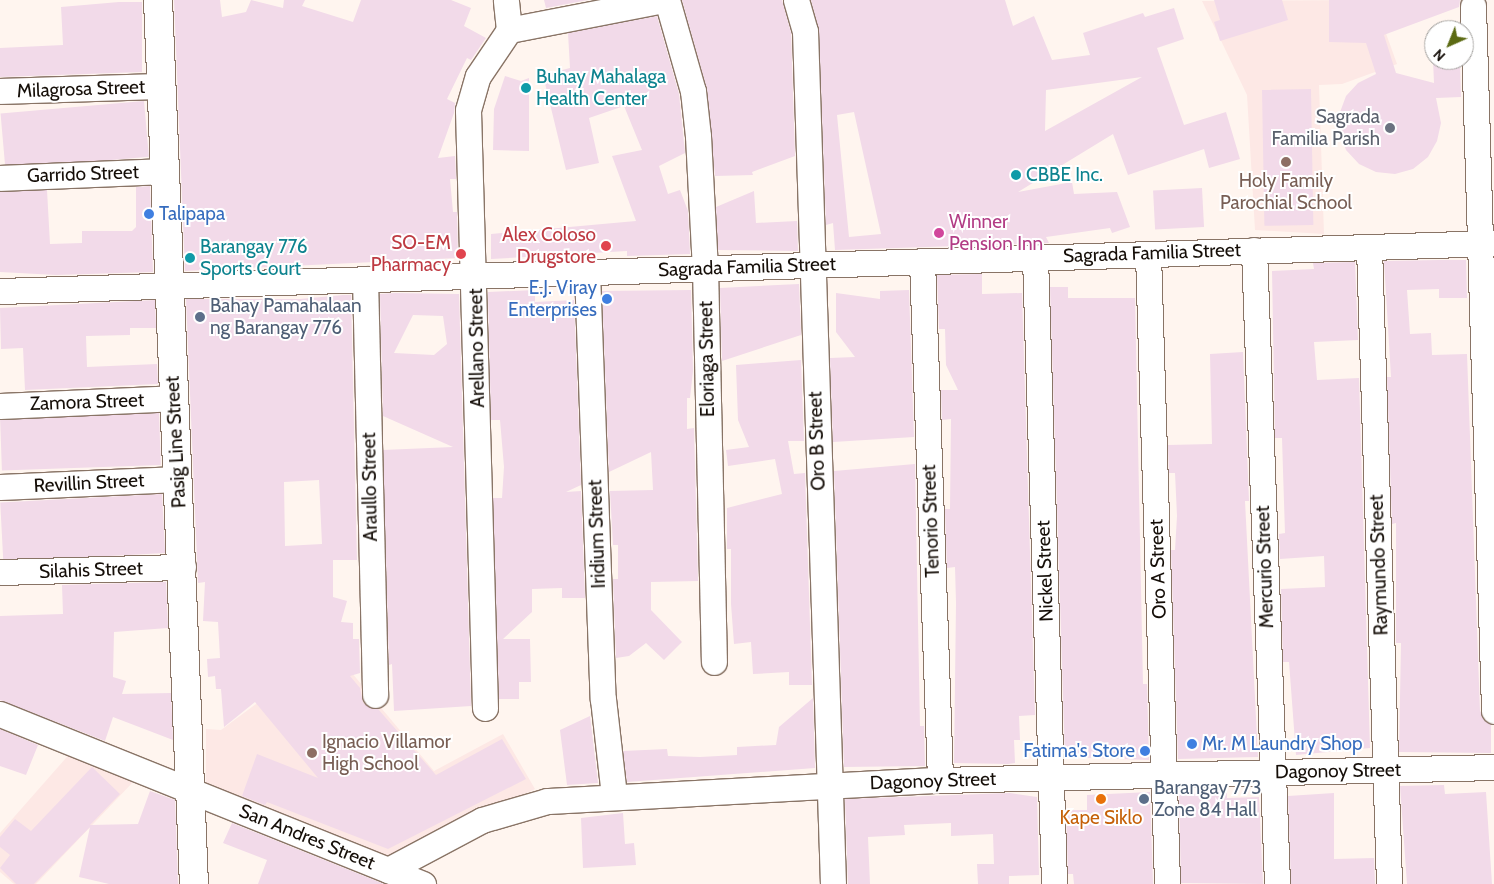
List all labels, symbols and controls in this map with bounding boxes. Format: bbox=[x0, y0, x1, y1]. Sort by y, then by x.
north arrow bbox=[1424, 20, 1474, 70]
text: N bbox=[1429, 45, 1449, 65]
place label: Buhay Mahalaga Health Center bbox=[536, 66, 666, 110]
street label: Milagrosa Street bbox=[16, 75, 146, 103]
marker: Buhay Mahalaga Health Center bbox=[520, 82, 532, 94]
place label: Sagrada Familia Parish bbox=[1272, 106, 1380, 150]
marker: Sagrada Familia Parish bbox=[1384, 122, 1396, 134]
marker: Holy Family Parochial School bbox=[1280, 156, 1292, 168]
street label: Garrido Street bbox=[27, 161, 139, 187]
place label: CBBE Inc. bbox=[1026, 164, 1103, 186]
marker: CBBE Inc. bbox=[1010, 169, 1022, 181]
place label: Holy Family Parochial School bbox=[1220, 170, 1352, 214]
place label: Talipapa bbox=[159, 203, 225, 225]
marker: Talipapa bbox=[143, 208, 155, 220]
place label: Winner Pension Inn bbox=[949, 211, 1043, 255]
place label: Alex Coloso Drugstore bbox=[502, 224, 596, 268]
marker: Winner Pension Inn bbox=[933, 227, 945, 239]
place label: SO-EM Pharmacy bbox=[371, 232, 451, 276]
place label: Barangay 776 Sports Court bbox=[200, 236, 308, 280]
street label: Sagrada Familia Street bbox=[1063, 239, 1241, 267]
marker: Alex Coloso Drugstore bbox=[600, 240, 612, 252]
marker: SO-EM Pharmacy bbox=[455, 248, 467, 260]
marker: Barangay 776 Sports Court bbox=[184, 252, 196, 264]
street label: Sagrada Familia Street bbox=[658, 253, 836, 281]
place label: E.J. Viray Enterprises bbox=[508, 277, 597, 321]
street label: Arellano Street bbox=[465, 288, 489, 408]
marker: E.J. Viray Enterprises bbox=[601, 293, 613, 305]
place label: Bahay Pamahalaan ng Barangay 776 bbox=[210, 295, 362, 339]
street label: Eloriaga Street bbox=[695, 301, 719, 417]
marker: Bahay Pamahalaan ng Barangay 776 bbox=[194, 311, 206, 323]
street label: Pasig Line Street bbox=[161, 375, 191, 509]
street label: Zamora Street bbox=[29, 389, 145, 415]
street label: Oro B Street bbox=[804, 391, 830, 491]
street label: Araullo Street bbox=[358, 432, 382, 542]
street label: Tenorio Street bbox=[918, 464, 944, 578]
street label: Revillin Street bbox=[33, 469, 145, 497]
street label: Iridium Street bbox=[584, 479, 610, 589]
street label: Raymundo Street bbox=[1365, 494, 1393, 636]
street label: Mercurio Street bbox=[1251, 505, 1279, 629]
street label: Oro A Street bbox=[1145, 519, 1171, 619]
street label: Nickel Street bbox=[1032, 520, 1058, 622]
street label: Silahis Street bbox=[39, 557, 143, 583]
place label: Ignacio Villamor High School bbox=[322, 731, 451, 775]
place label: Mr. M Laundry Shop bbox=[1202, 733, 1363, 755]
marker: Mr. M Laundry Shop bbox=[1186, 738, 1198, 750]
place label: Fatima's Store bbox=[1023, 740, 1135, 762]
marker: Fatima's Store bbox=[1139, 745, 1151, 757]
marker: Ignacio Villamor High School bbox=[306, 747, 318, 759]
street label: Dagonoy Street bbox=[1275, 759, 1401, 783]
street label: Dagonoy Street bbox=[870, 767, 996, 795]
place label: Barangay 773 Zone 84 Hall bbox=[1154, 777, 1262, 821]
marker: Kape Siklo bbox=[1095, 793, 1107, 805]
marker: Barangay 773 Zone 84 Hall bbox=[1138, 793, 1150, 805]
street label: San Andres Street bbox=[236, 799, 378, 875]
place label: Kape Siklo bbox=[1060, 807, 1142, 829]

